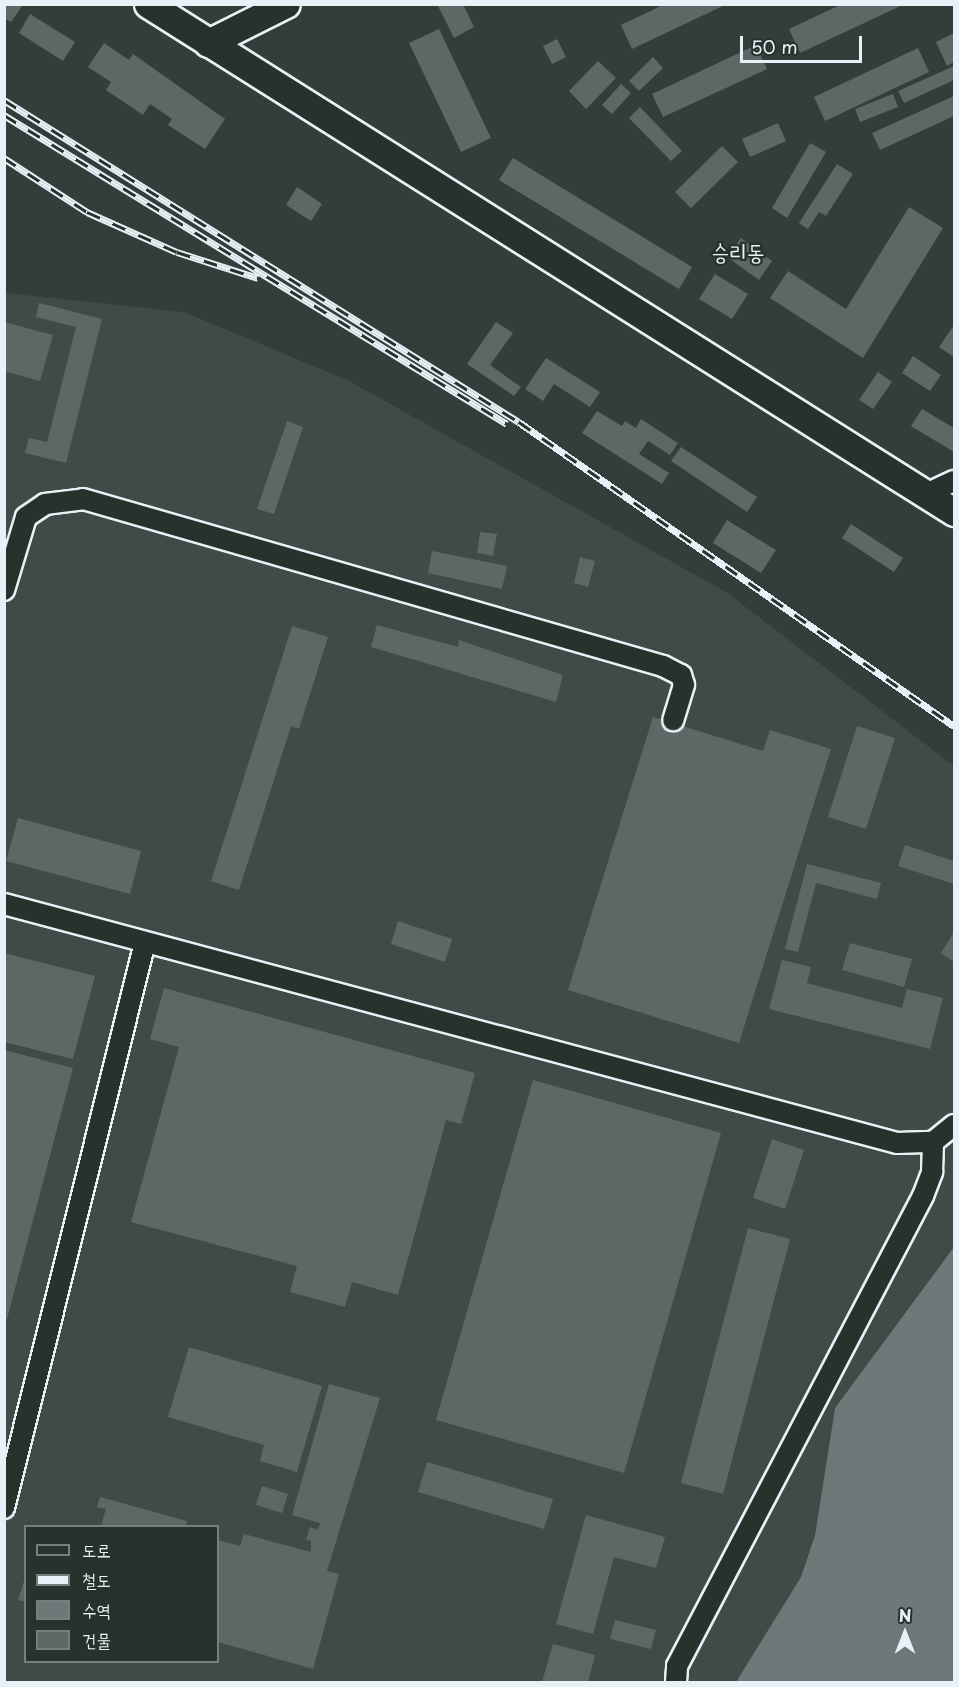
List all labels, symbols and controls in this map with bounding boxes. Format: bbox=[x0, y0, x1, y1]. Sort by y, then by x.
scale bar bbox=[743, 24, 864, 62]
text: 50 m bbox=[751, 33, 798, 60]
district label: 승리동 bbox=[711, 238, 765, 264]
legend bbox=[24, 1525, 219, 1663]
text: 도로 bbox=[82, 1536, 111, 1563]
text: 철도 bbox=[82, 1566, 111, 1593]
text: 수역 bbox=[82, 1596, 111, 1623]
north arrow bbox=[875, 1603, 935, 1663]
text: N bbox=[899, 1603, 911, 1627]
text: 건물 bbox=[82, 1626, 111, 1653]

